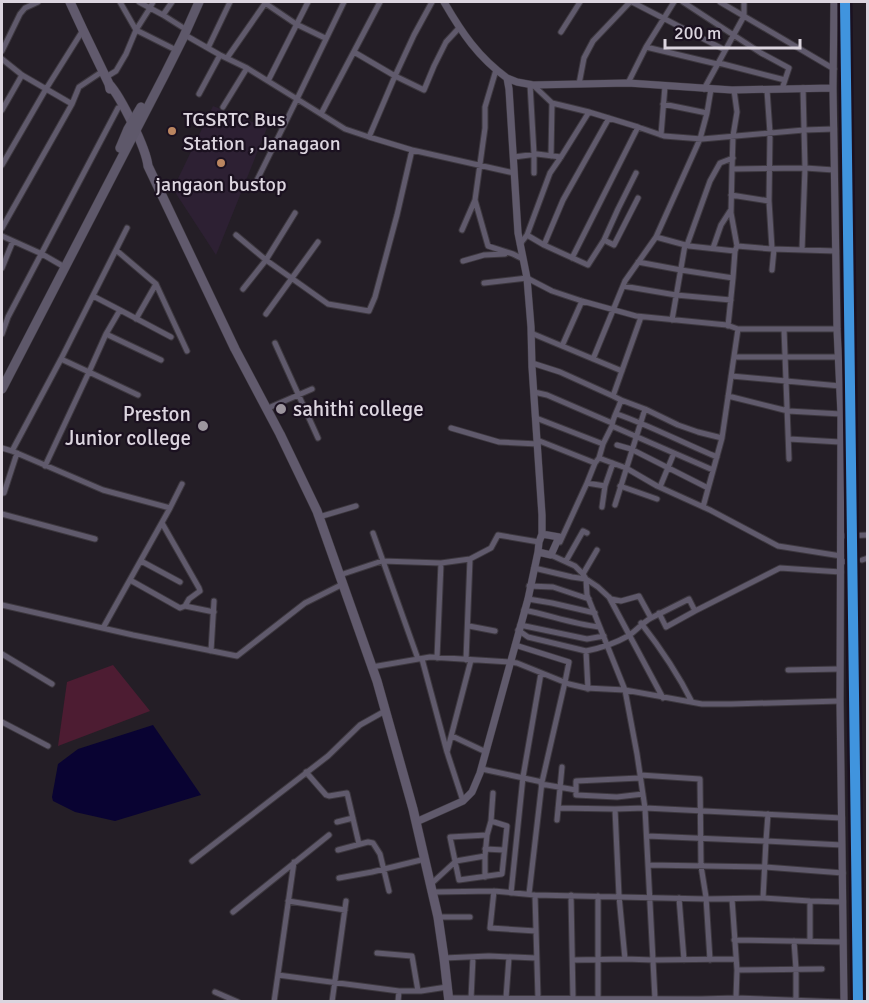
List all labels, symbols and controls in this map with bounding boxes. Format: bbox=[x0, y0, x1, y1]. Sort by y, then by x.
scale bar bbox=[665, 12, 800, 50]
text: 200 m bbox=[674, 22, 721, 44]
place label: TGSRTC Bus Station , Janagaon bbox=[183, 107, 341, 156]
marker: TGSRTC Bus Station , Janagaon bbox=[166, 125, 178, 137]
marker: jangaon bustop bbox=[215, 157, 227, 169]
place label: jangaon bustop bbox=[156, 172, 287, 197]
place label: sahithi college bbox=[293, 396, 424, 422]
place label: Preston Junior college bbox=[65, 401, 191, 451]
marker: sahithi college bbox=[274, 402, 288, 416]
marker: Preston Junior college bbox=[196, 419, 210, 433]

